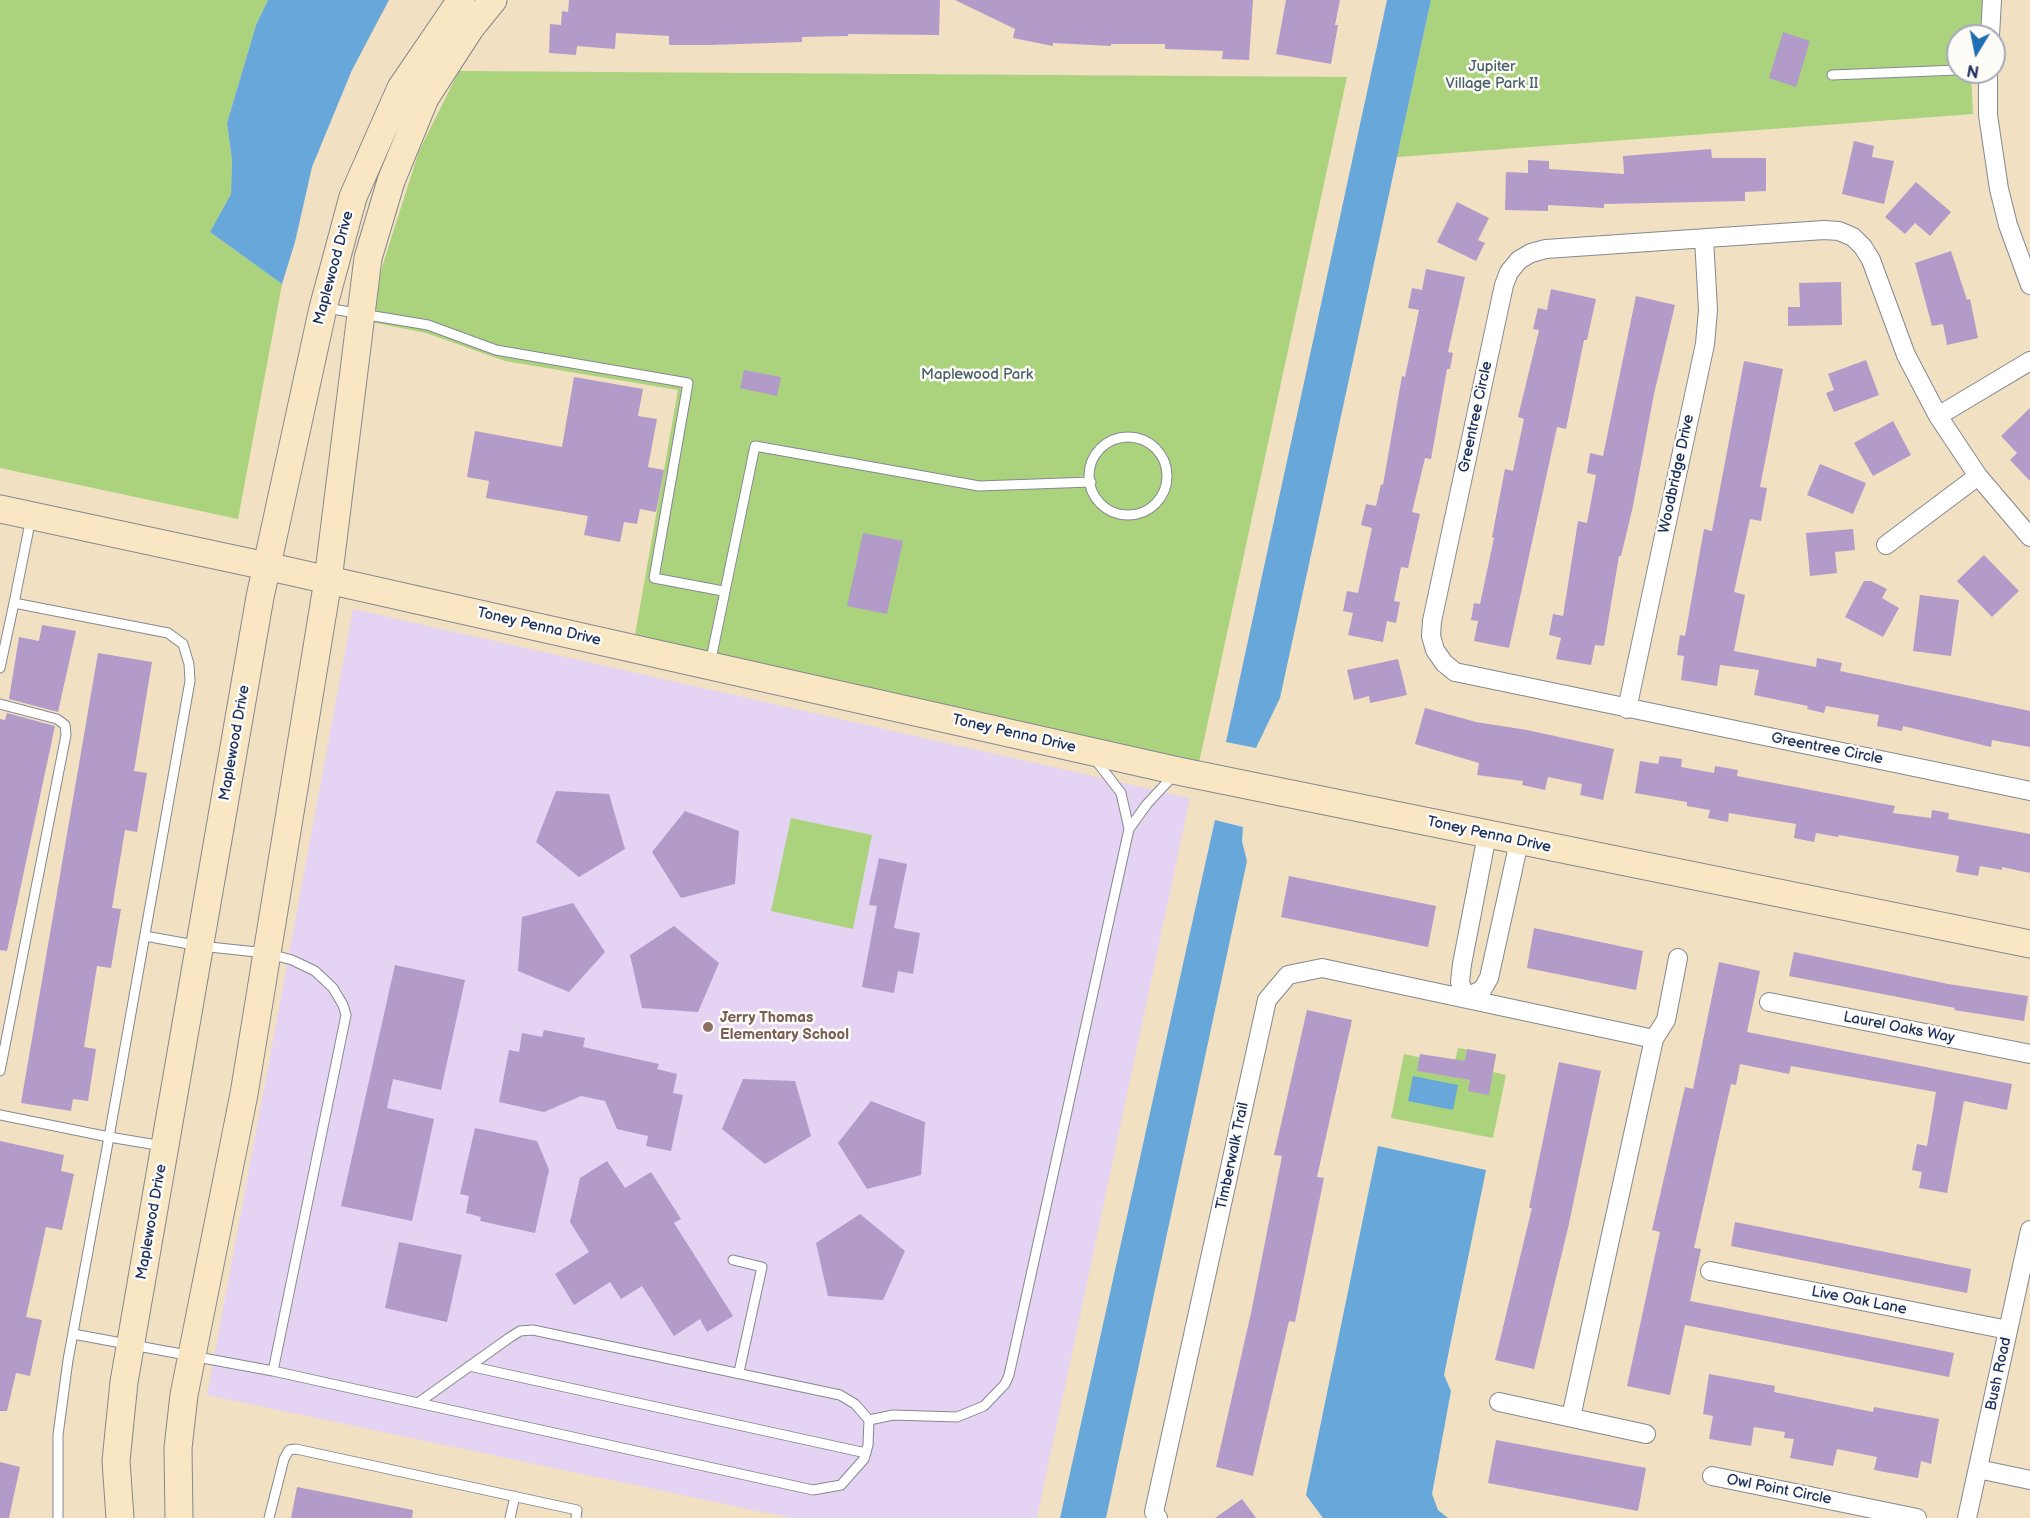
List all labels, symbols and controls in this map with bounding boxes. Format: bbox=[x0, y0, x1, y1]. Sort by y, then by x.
north arrow bbox=[1946, 24, 2006, 84]
park label: Jupiter Village Park II bbox=[1446, 58, 1538, 93]
text: N bbox=[1966, 60, 1981, 81]
street label: Maplewood Drive bbox=[310, 209, 358, 327]
street label: Greentree Circle bbox=[1455, 360, 1497, 474]
park label: Maplewood Park bbox=[921, 366, 1033, 384]
street label: Woodbridge Drive bbox=[1656, 413, 1698, 535]
street label: Toney Penna Drive bbox=[475, 604, 603, 650]
street label: Maplewood Drive bbox=[216, 684, 254, 802]
street label: Toney Penna Drive bbox=[950, 711, 1078, 757]
street label: Greentree Circle bbox=[1770, 729, 1884, 769]
street label: Toney Penna Drive bbox=[1425, 813, 1553, 857]
street label: Laurel Oaks Way bbox=[1842, 1008, 1956, 1048]
place label: Jerry Thomas Elementary School bbox=[720, 1009, 849, 1044]
marker: Jerry Thomas Elementary School bbox=[701, 1020, 715, 1034]
street label: Timberwalk Trail bbox=[1213, 1101, 1253, 1211]
street label: Maplewood Drive bbox=[133, 1163, 171, 1281]
street label: Live Oak Lane bbox=[1810, 1283, 1908, 1319]
street label: Bush Road bbox=[1982, 1336, 2016, 1412]
street label: Owl Point Circle bbox=[1725, 1471, 1833, 1509]

